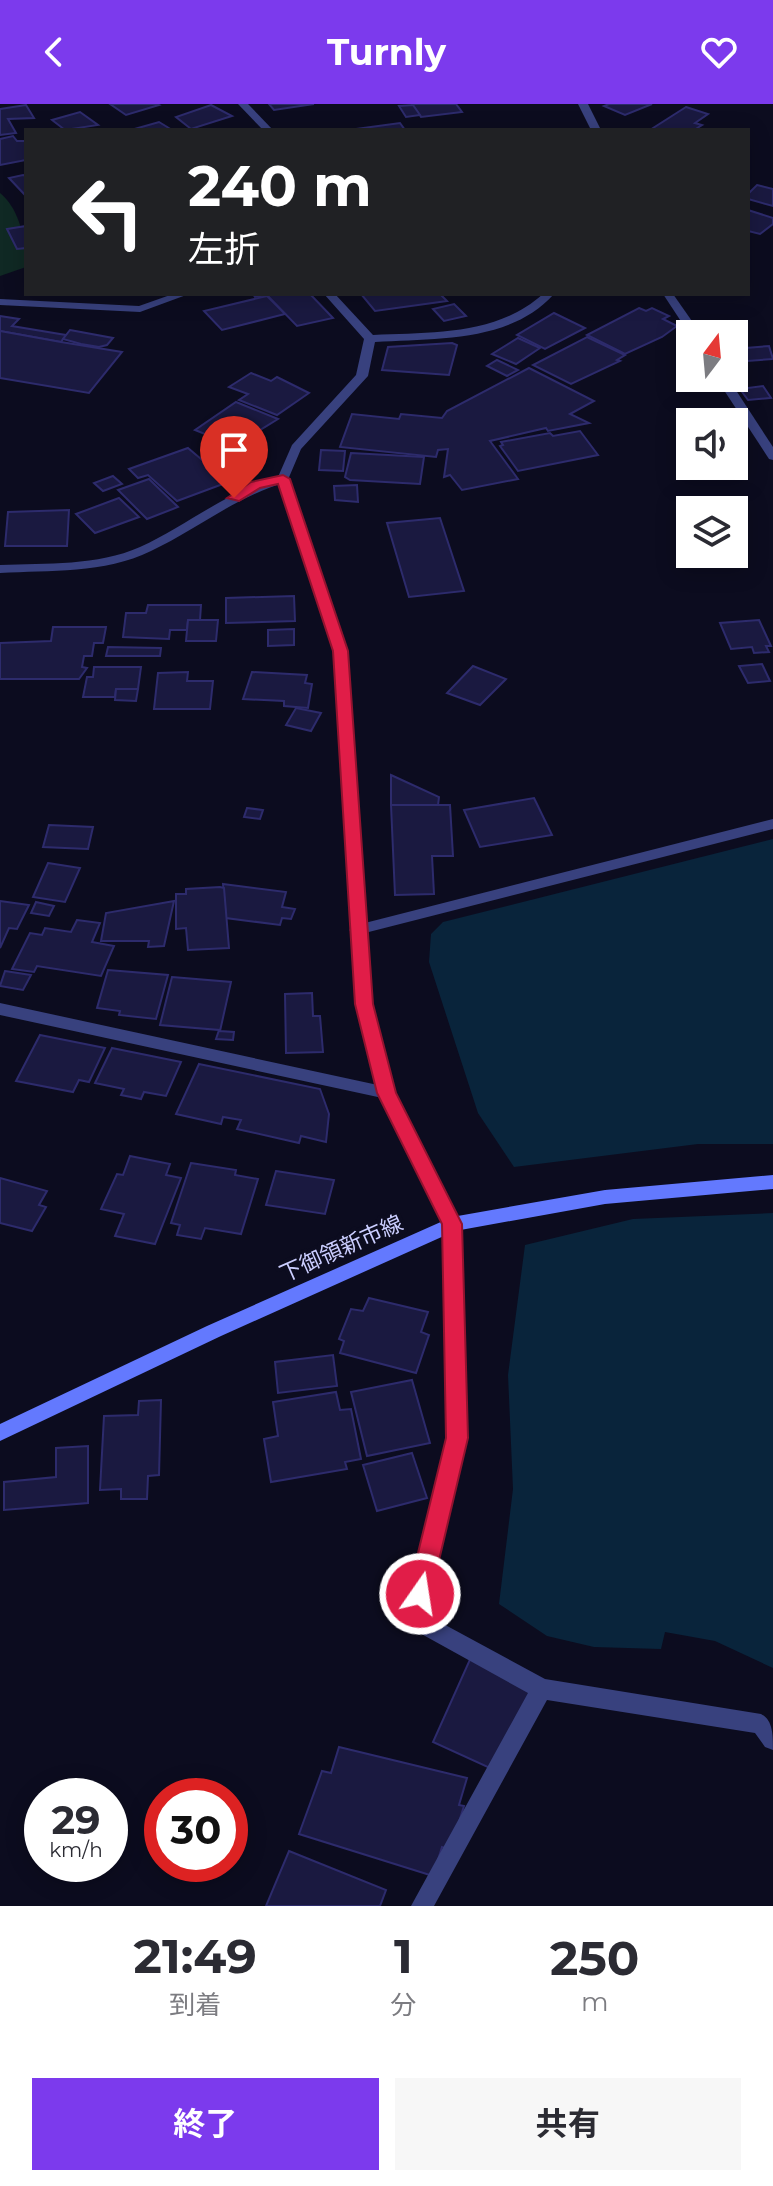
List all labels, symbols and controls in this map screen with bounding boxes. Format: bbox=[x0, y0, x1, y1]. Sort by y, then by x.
icon: back bbox=[32, 30, 76, 74]
text: Turnly bbox=[327, 30, 446, 74]
icon: heart bbox=[697, 30, 741, 74]
text: 240 m bbox=[188, 152, 372, 220]
icon: left bbox=[56, 160, 160, 264]
text: 左折 bbox=[188, 227, 260, 271]
north arrow bbox=[676, 320, 748, 392]
map controls bbox=[676, 320, 748, 568]
button: sound bbox=[676, 408, 748, 480]
pin bbox=[200, 416, 268, 498]
icon: arrive bbox=[212, 428, 256, 472]
button: layers bbox=[676, 496, 748, 568]
street label: 下御領新市線 bbox=[275, 1209, 407, 1288]
position arrow bbox=[378, 1552, 462, 1636]
speed limit sign: 30 bbox=[144, 1778, 248, 1882]
text: 29 bbox=[51, 1795, 101, 1844]
text: km/h bbox=[49, 1838, 103, 1862]
text: 21:49 bbox=[134, 1927, 257, 1985]
text: 1 bbox=[394, 1927, 413, 1985]
text: 250 bbox=[550, 1929, 639, 1987]
text: m bbox=[581, 1986, 608, 2018]
text: 到着 bbox=[169, 1989, 221, 2021]
text: 分 bbox=[390, 1989, 416, 2021]
button: 終了 bbox=[32, 2078, 379, 2170]
button: 共有 bbox=[395, 2078, 741, 2170]

